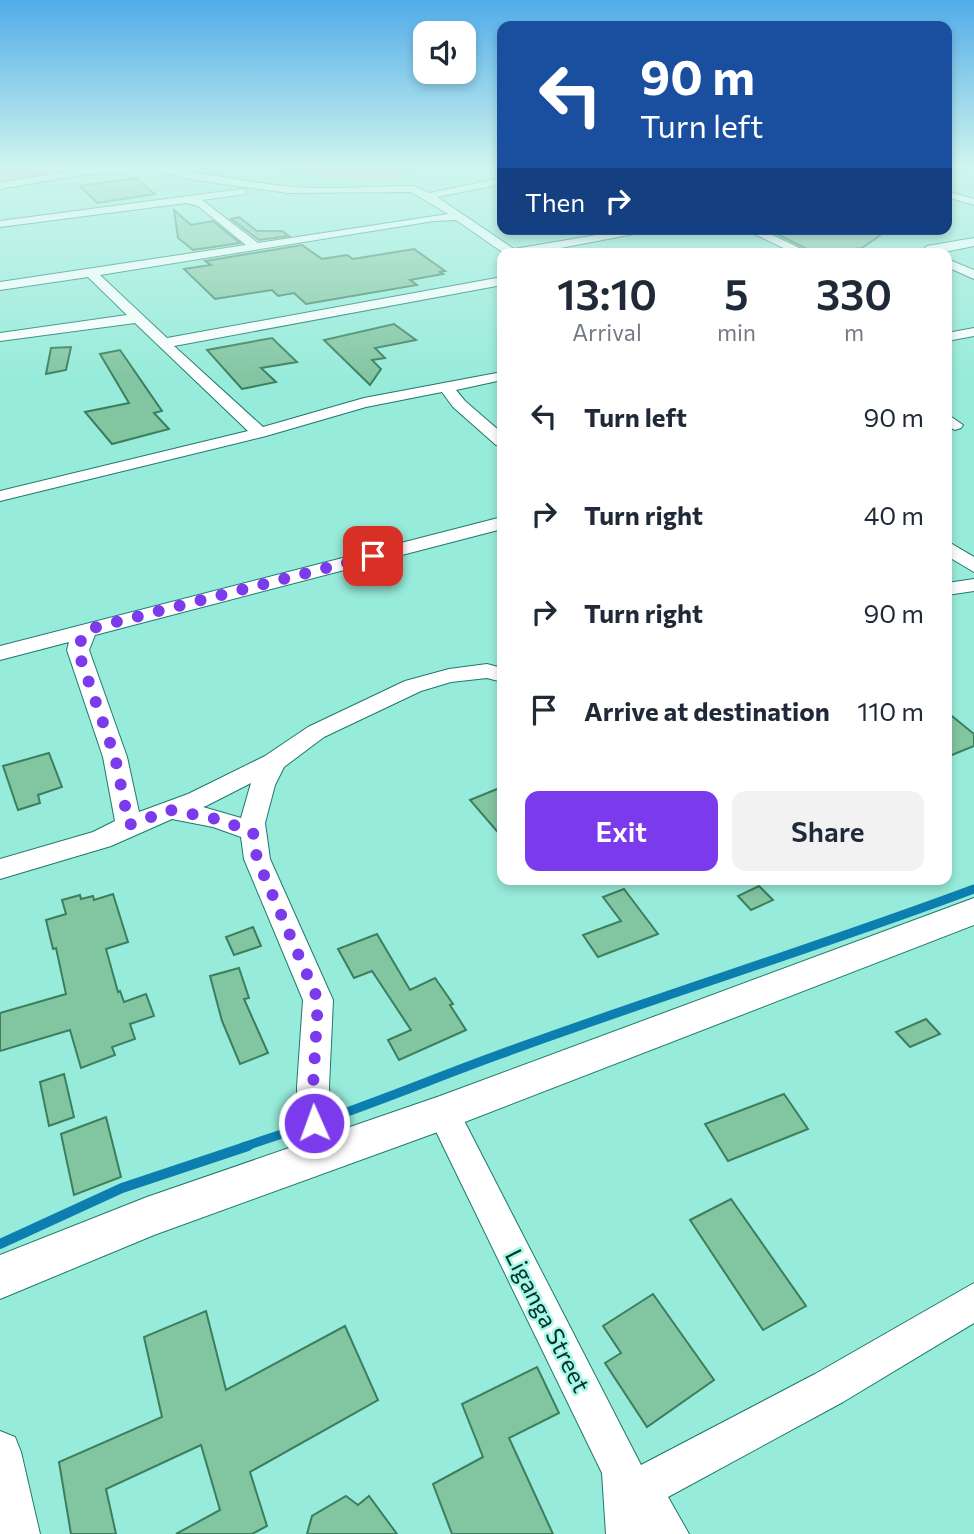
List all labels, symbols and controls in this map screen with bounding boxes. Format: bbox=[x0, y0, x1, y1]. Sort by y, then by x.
map controls bbox=[413, 21, 476, 84]
button: sound bbox=[413, 21, 476, 84]
text: 90 m bbox=[640, 45, 755, 105]
icon: left bbox=[525, 49, 616, 140]
text: Turn left bbox=[640, 105, 764, 145]
icon: right bbox=[599, 182, 637, 220]
text: Then bbox=[525, 186, 585, 217]
text: 13:10 bbox=[557, 267, 657, 319]
text: 5 bbox=[724, 267, 749, 319]
text: 330 bbox=[816, 267, 892, 319]
text: Arrival bbox=[572, 318, 642, 346]
text: min bbox=[717, 318, 756, 346]
text: m bbox=[844, 318, 864, 346]
icon: left bbox=[525, 397, 563, 435]
text: Turn left bbox=[584, 401, 687, 432]
text: 90 m bbox=[864, 401, 924, 432]
icon: right bbox=[525, 495, 563, 533]
text: Turn right bbox=[584, 499, 703, 530]
text: 40 m bbox=[864, 499, 924, 530]
pin bbox=[343, 526, 403, 586]
icon: arrive bbox=[354, 537, 392, 575]
icon: right bbox=[525, 593, 563, 631]
text: Turn right bbox=[584, 597, 703, 628]
text: 90 m bbox=[864, 597, 924, 628]
icon: arrive bbox=[525, 691, 563, 729]
text: Arrive at destination bbox=[584, 695, 830, 726]
text: 110 m bbox=[857, 695, 924, 726]
button: Exit bbox=[525, 791, 718, 871]
button: Share bbox=[732, 791, 924, 871]
position arrow bbox=[277, 1086, 351, 1160]
street label: Liganga Street bbox=[500, 1244, 597, 1397]

